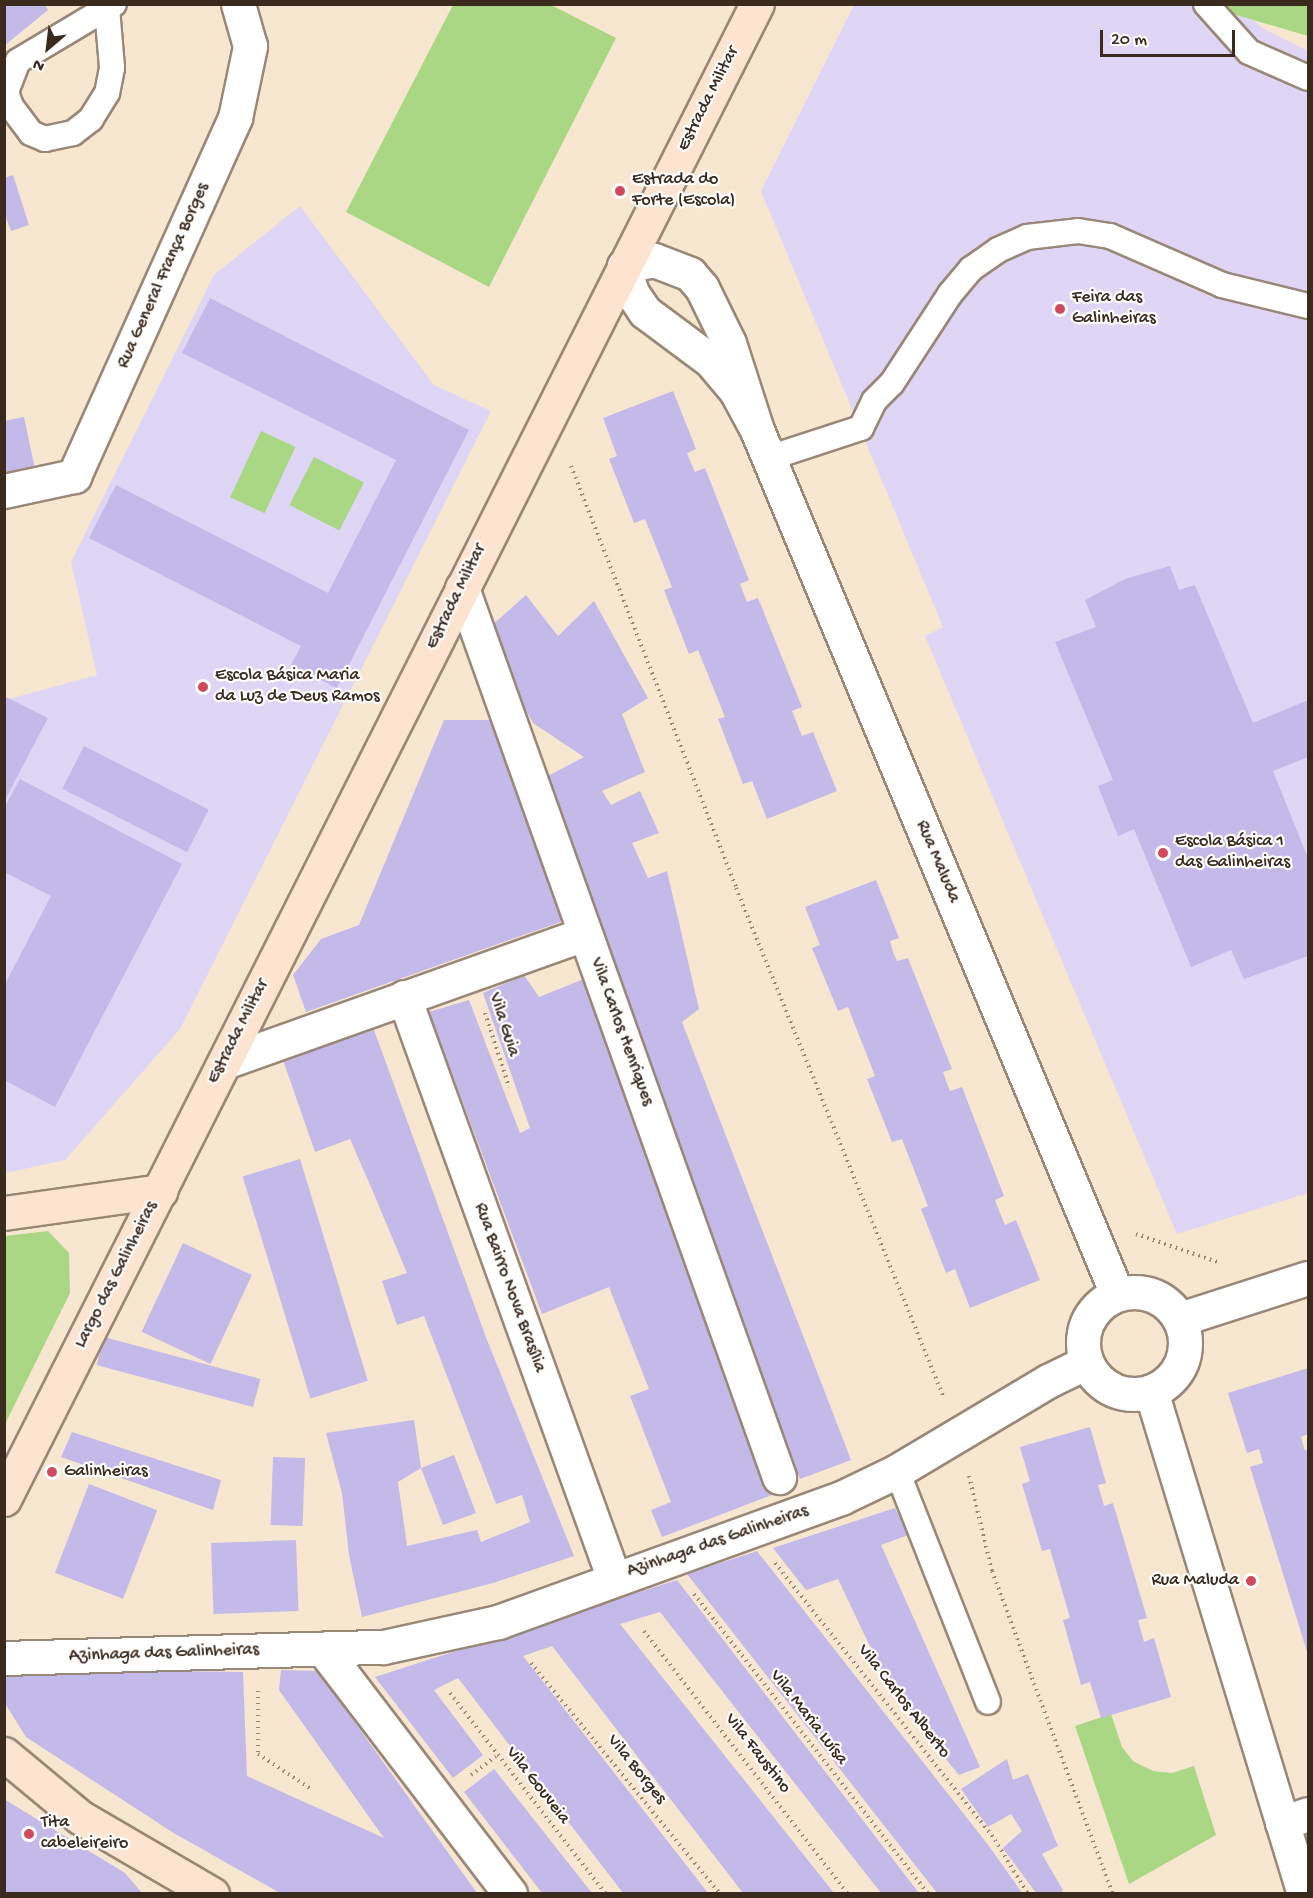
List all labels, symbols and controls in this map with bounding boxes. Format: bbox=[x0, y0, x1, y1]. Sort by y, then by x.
north arrow bbox=[18, 18, 78, 78]
scale bar bbox=[1103, 18, 1238, 56]
text: 20 m bbox=[1111, 30, 1147, 51]
street label: Estrada Militar bbox=[673, 43, 745, 155]
text: N bbox=[30, 53, 48, 75]
place label: Estrada do Forte (Escola) bbox=[632, 170, 735, 213]
street label: Rua General França Borges bbox=[113, 180, 215, 372]
marker: Estrada do Forte (Escola) bbox=[613, 184, 627, 198]
place label: Feira das Galinheiras bbox=[1072, 288, 1156, 330]
marker: Feira das Galinheiras bbox=[1053, 302, 1067, 316]
street label: Estrada Militar bbox=[422, 541, 492, 653]
place label: Escola Básica Maria da Luz de Deus Ramos bbox=[215, 666, 380, 708]
marker: Escola Básica Maria da Luz de Deus Ramos bbox=[196, 680, 210, 694]
street label: Rua Maluda bbox=[910, 817, 964, 907]
place label: Escola Básica 1 das Galinheiras bbox=[1175, 832, 1290, 874]
marker: Escola Básica 1 das Galinheiras bbox=[1156, 846, 1170, 860]
street label: Vila Carlos Henriques bbox=[584, 955, 658, 1109]
street label: Estrada Militar bbox=[203, 976, 275, 1088]
street label: Vila Guia bbox=[483, 990, 523, 1060]
street label: Largo das Galinheiras bbox=[71, 1198, 163, 1352]
street label: Rua Bairro Nova Brasília bbox=[468, 1200, 550, 1376]
place label: Galinheiras bbox=[64, 1461, 148, 1483]
marker: Galinheiras bbox=[45, 1465, 59, 1479]
street label: Azinhaga das Galinheiras bbox=[625, 1501, 811, 1583]
place label: Rua Maluda bbox=[1151, 1570, 1239, 1592]
marker: Rua Maluda bbox=[1244, 1574, 1258, 1588]
street label: Azinhaga das Galinheiras bbox=[69, 1640, 259, 1668]
street label: Vila Carlos Alberto bbox=[852, 1641, 954, 1763]
street label: Vila Maria Luísa bbox=[764, 1666, 852, 1770]
street label: Vila Faustino bbox=[719, 1710, 795, 1798]
street label: Vila Borges bbox=[601, 1731, 671, 1809]
street label: Vila Gouveia bbox=[500, 1743, 574, 1829]
place label: Tita cabeleireiro bbox=[41, 1813, 128, 1856]
marker: Tita cabeleireiro bbox=[22, 1827, 36, 1841]

